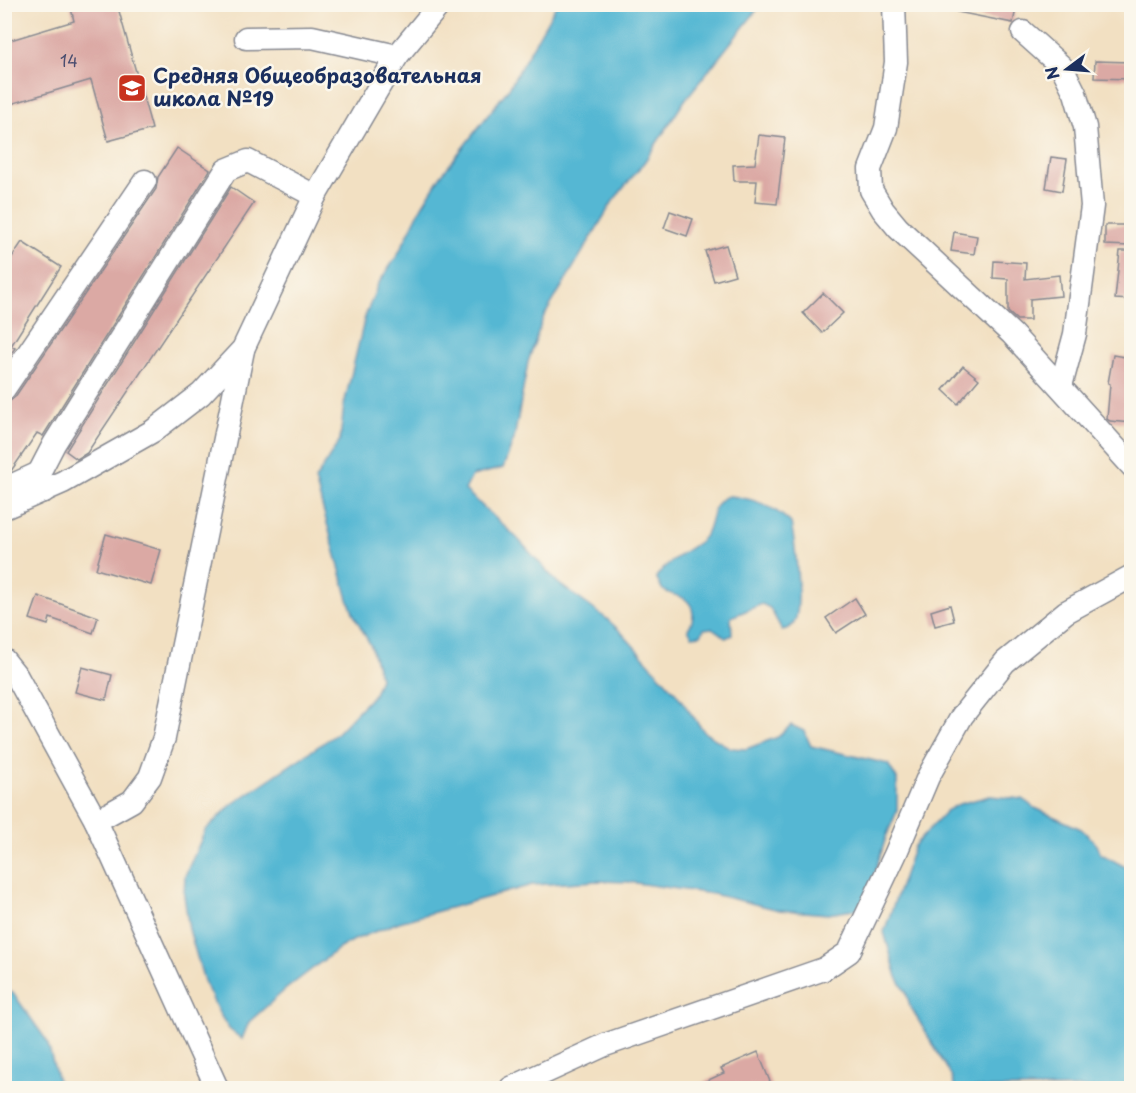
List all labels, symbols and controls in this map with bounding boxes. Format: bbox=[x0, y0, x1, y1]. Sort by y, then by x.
north arrow bbox=[1037, 39, 1097, 99]
house number: 14 bbox=[60, 48, 78, 72]
place label: Средняя Общеобразовательная школа №19 bbox=[153, 60, 482, 113]
text: N bbox=[1038, 64, 1065, 83]
school or university icon: Средняя Общеобразовательная школа №19 bbox=[116, 72, 148, 104]

